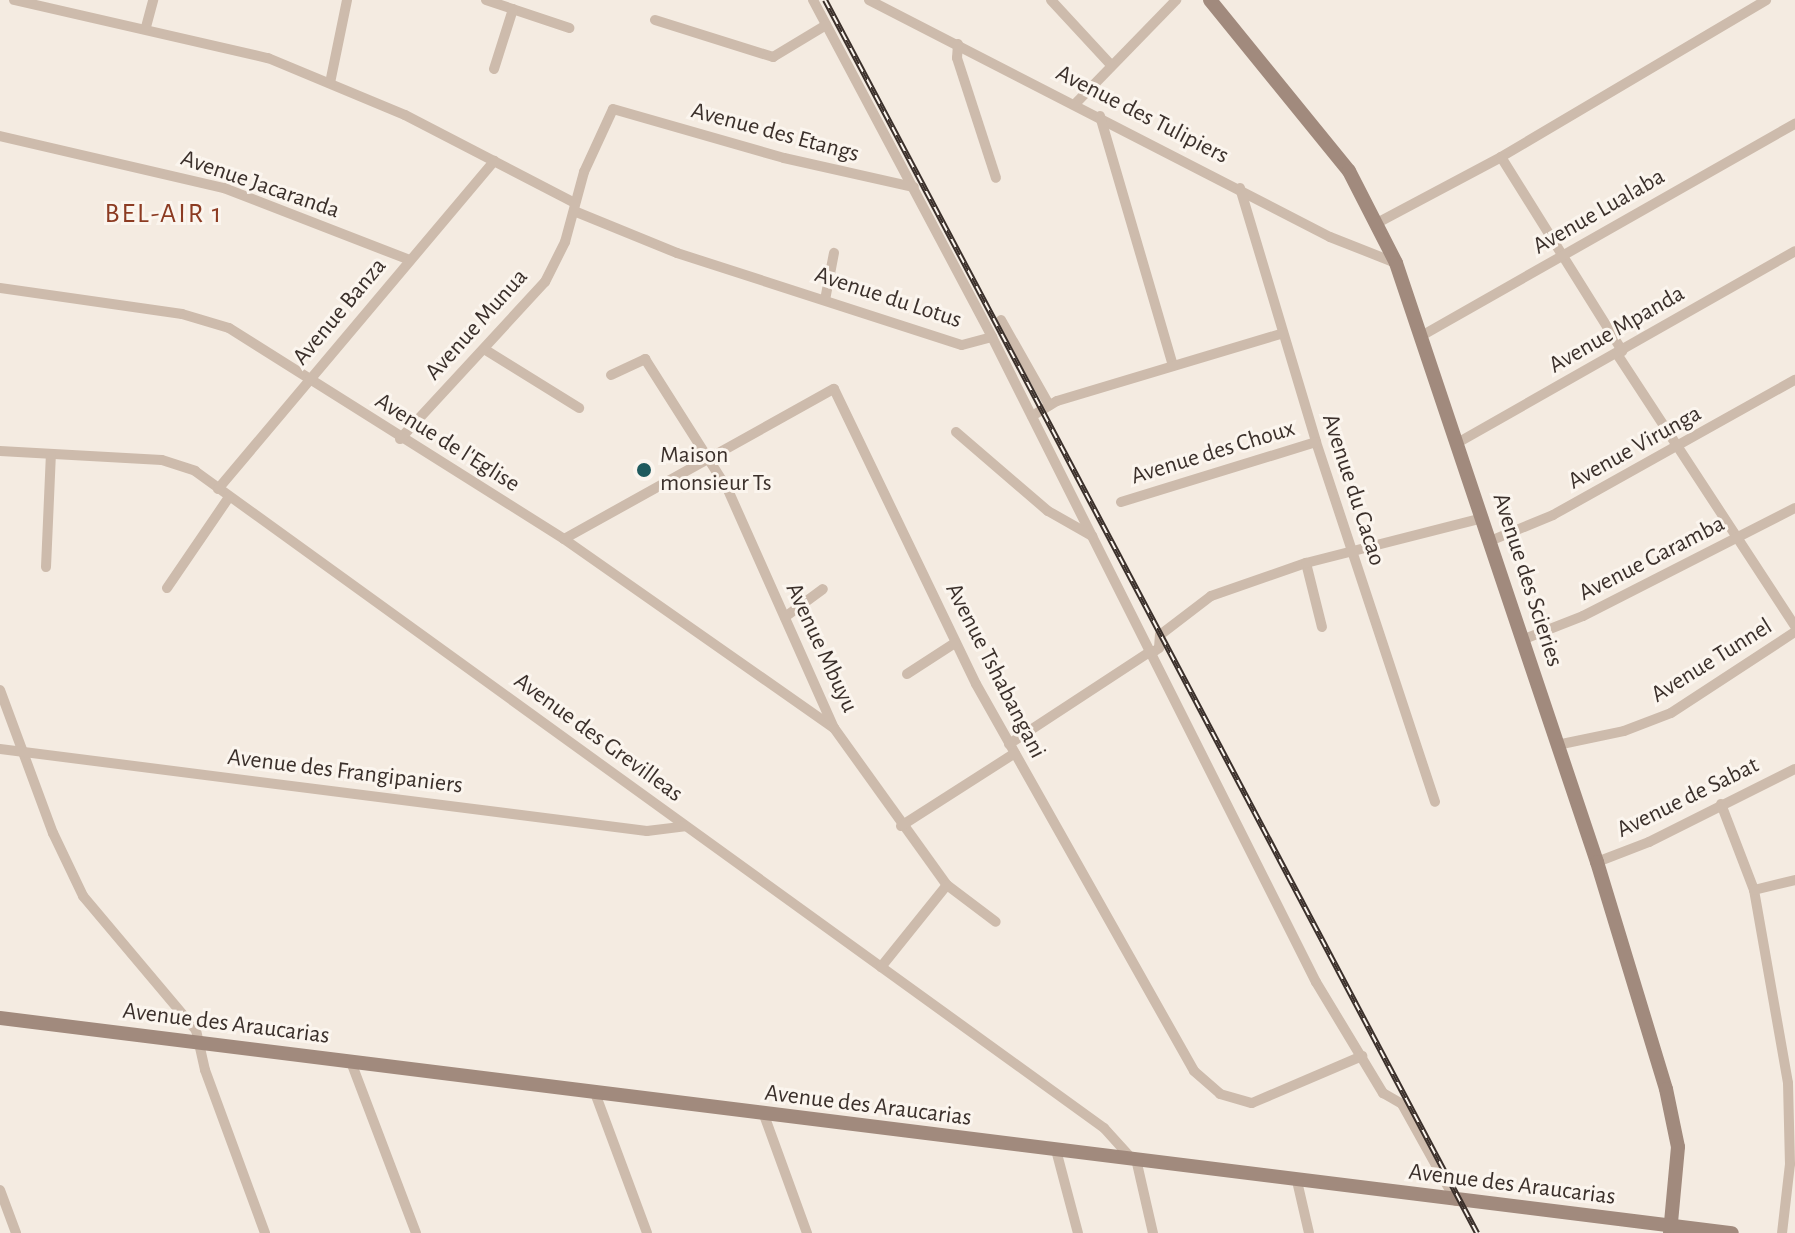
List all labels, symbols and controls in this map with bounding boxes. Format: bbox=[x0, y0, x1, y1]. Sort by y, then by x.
street label: Avenue des Tulipiers bbox=[1051, 59, 1233, 171]
street label: Avenue des Etangs bbox=[688, 97, 862, 169]
street label: Avenue Jacaranda bbox=[177, 144, 343, 226]
street label: Avenue Lualaba bbox=[1528, 163, 1670, 261]
district label: BEL-AIR 1 bbox=[105, 197, 223, 231]
street label: Avenue Banza bbox=[287, 253, 393, 371]
street label: Avenue du Lotus bbox=[811, 261, 965, 335]
street label: Avenue Munua bbox=[419, 263, 535, 387]
street label: Avenue Mpanda bbox=[1544, 280, 1690, 380]
street label: Avenue de l'Eglise bbox=[369, 387, 525, 499]
street label: Avenue Virunga bbox=[1563, 400, 1707, 496]
street label: Avenue du Cacao bbox=[1315, 410, 1391, 570]
street label: Avenue des Choux bbox=[1128, 414, 1298, 492]
place label: Maison monsieur Ts bbox=[660, 442, 772, 498]
marker: Maison monsieur Ts bbox=[635, 461, 653, 479]
street label: Avenue des Scieries bbox=[1485, 490, 1569, 670]
street label: Avenue Garamba bbox=[1574, 510, 1730, 608]
street label: Avenue Mbuyu bbox=[778, 579, 864, 717]
street label: Avenue Tshabangani bbox=[938, 579, 1052, 763]
street label: Avenue Tunnel bbox=[1646, 612, 1778, 710]
street label: Avenue des Grevilleas bbox=[508, 667, 688, 809]
street label: Avenue des Frangipaniers bbox=[226, 743, 464, 801]
street label: Avenue de Sabat bbox=[1612, 751, 1764, 845]
street label: Avenue des Araucarias bbox=[121, 997, 331, 1051]
street label: Avenue des Araucarias bbox=[763, 1079, 973, 1133]
street label: Avenue des Araucarias bbox=[1407, 1158, 1617, 1212]

